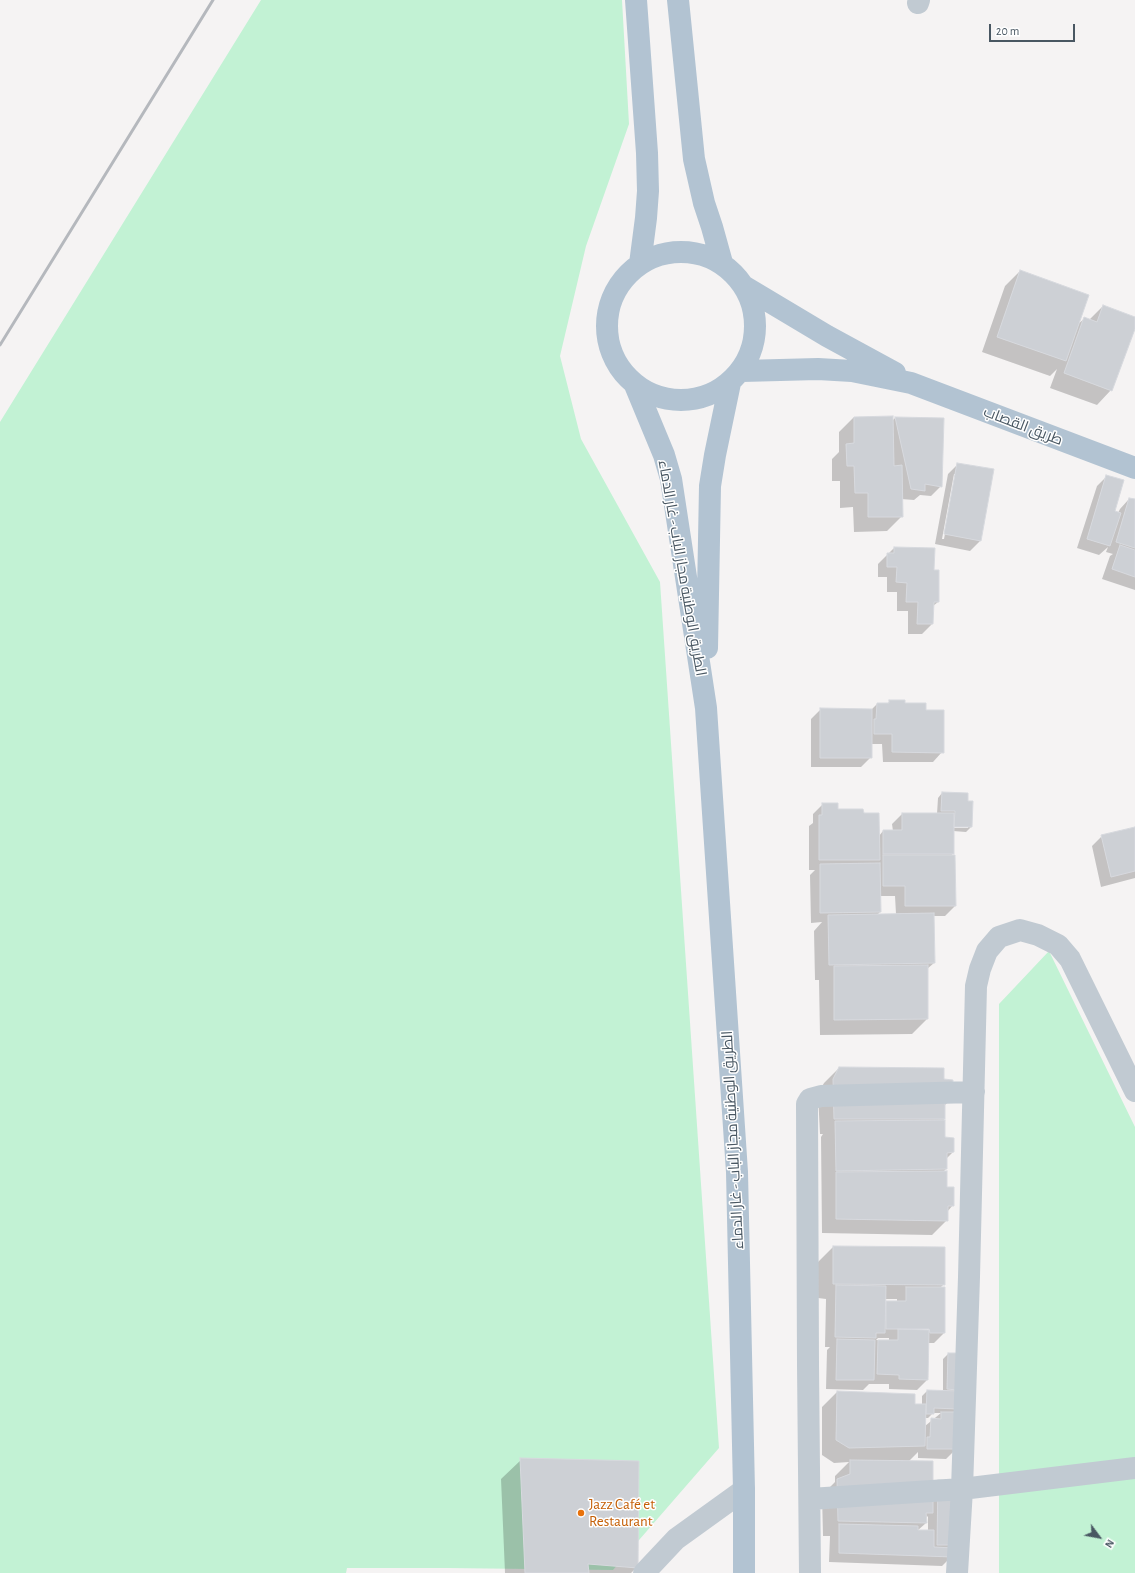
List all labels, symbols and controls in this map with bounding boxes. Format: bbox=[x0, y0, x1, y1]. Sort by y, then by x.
scale bar bbox=[991, 16, 1077, 42]
text: 20 m bbox=[996, 25, 1019, 37]
street label: طريق القصاب bbox=[981, 403, 1065, 449]
street label: الطريق الوطنية مجاز الباب - غار الدماء bbox=[654, 459, 710, 677]
street label: الطريق الوطنية مجاز الباب - غار الدماء bbox=[718, 1030, 748, 1250]
place label: Jazz Café et Restaurant bbox=[589, 1495, 655, 1530]
marker: Jazz Café et Restaurant bbox=[576, 1508, 586, 1518]
north arrow bbox=[1079, 1517, 1119, 1557]
text: N bbox=[1103, 1537, 1116, 1550]

